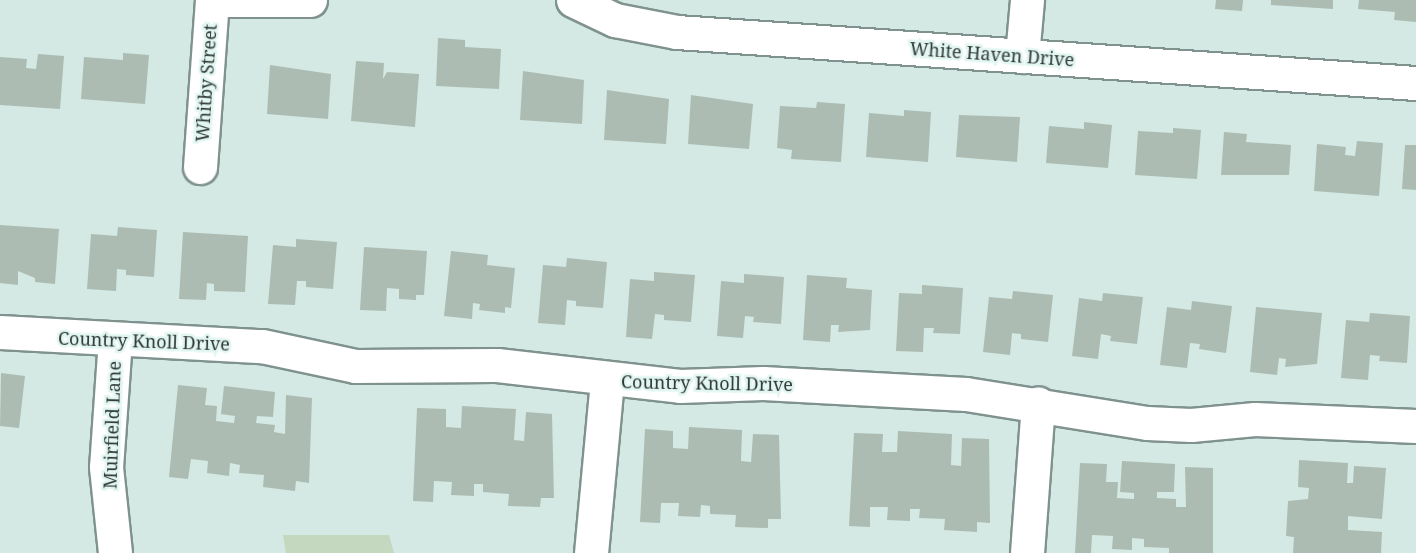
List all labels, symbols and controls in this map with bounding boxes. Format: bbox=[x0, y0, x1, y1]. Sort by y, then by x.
street label: Whitby Street bbox=[191, 23, 221, 143]
street label: White Haven Drive bbox=[909, 37, 1075, 71]
street label: Country Knoll Drive bbox=[58, 327, 230, 355]
street label: Muirfield Lane bbox=[99, 361, 125, 489]
street label: Country Knoll Drive bbox=[621, 371, 793, 395]

